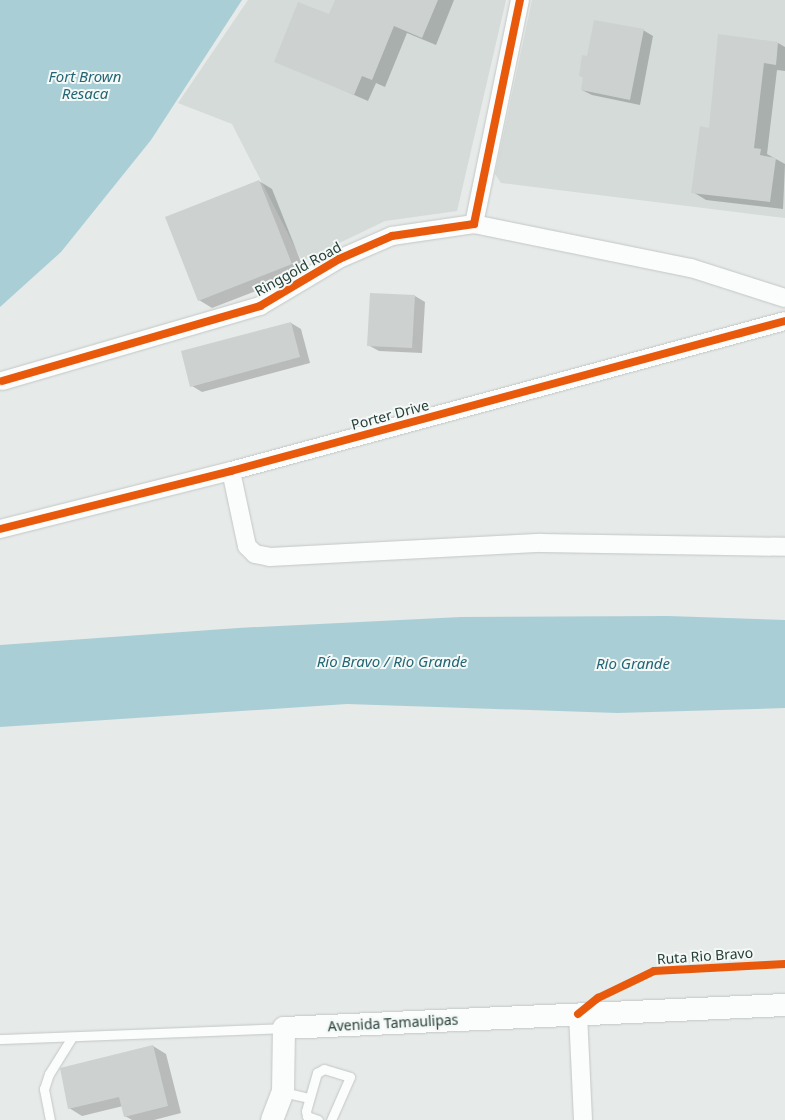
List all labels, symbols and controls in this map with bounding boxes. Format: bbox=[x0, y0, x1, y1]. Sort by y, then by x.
water label: Fort Brown Resaca bbox=[49, 67, 121, 102]
street label: Ringgold Road bbox=[252, 238, 344, 300]
street label: Porter Drive bbox=[349, 397, 431, 433]
water label: Río Bravo / Rio Grande bbox=[317, 653, 467, 671]
water label: Rio Grande bbox=[596, 655, 670, 673]
street label: Ruta Rio Bravo bbox=[656, 944, 754, 968]
street label: Avenida Tamaulipas bbox=[327, 1011, 459, 1035]

